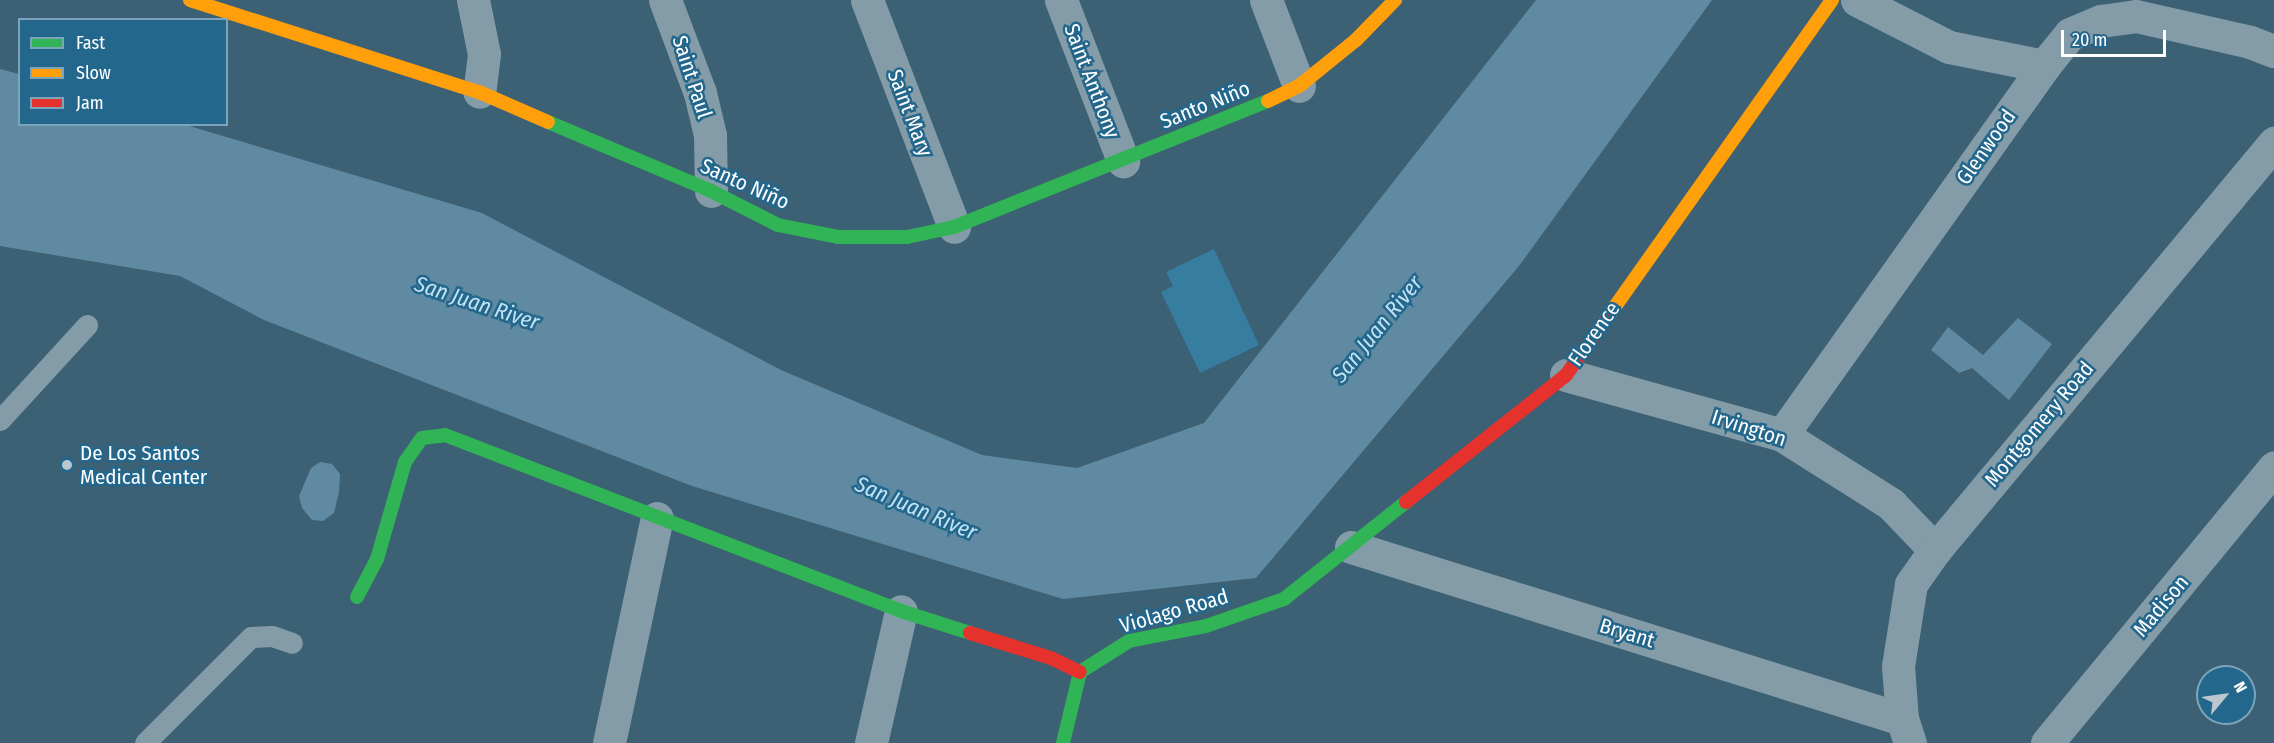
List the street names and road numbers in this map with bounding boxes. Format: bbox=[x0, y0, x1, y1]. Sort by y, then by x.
street label: Saint Anthony bbox=[1059, 20, 1125, 142]
street label: Saint Paul bbox=[667, 32, 717, 122]
street label: Saint Mary bbox=[882, 66, 938, 160]
street label: Santo Niño bbox=[1156, 76, 1254, 134]
street label: Glenwood bbox=[1951, 105, 2021, 189]
street label: Santo Niño bbox=[697, 153, 793, 215]
street label: Florence bbox=[1563, 297, 1625, 371]
street label: Montgomery Road bbox=[1979, 356, 2099, 492]
street label: Irvington bbox=[1708, 404, 1790, 452]
street label: Madison bbox=[2128, 570, 2194, 642]
street label: Violago Road bbox=[1117, 584, 1231, 638]
street label: Bryant bbox=[1596, 613, 1658, 653]

